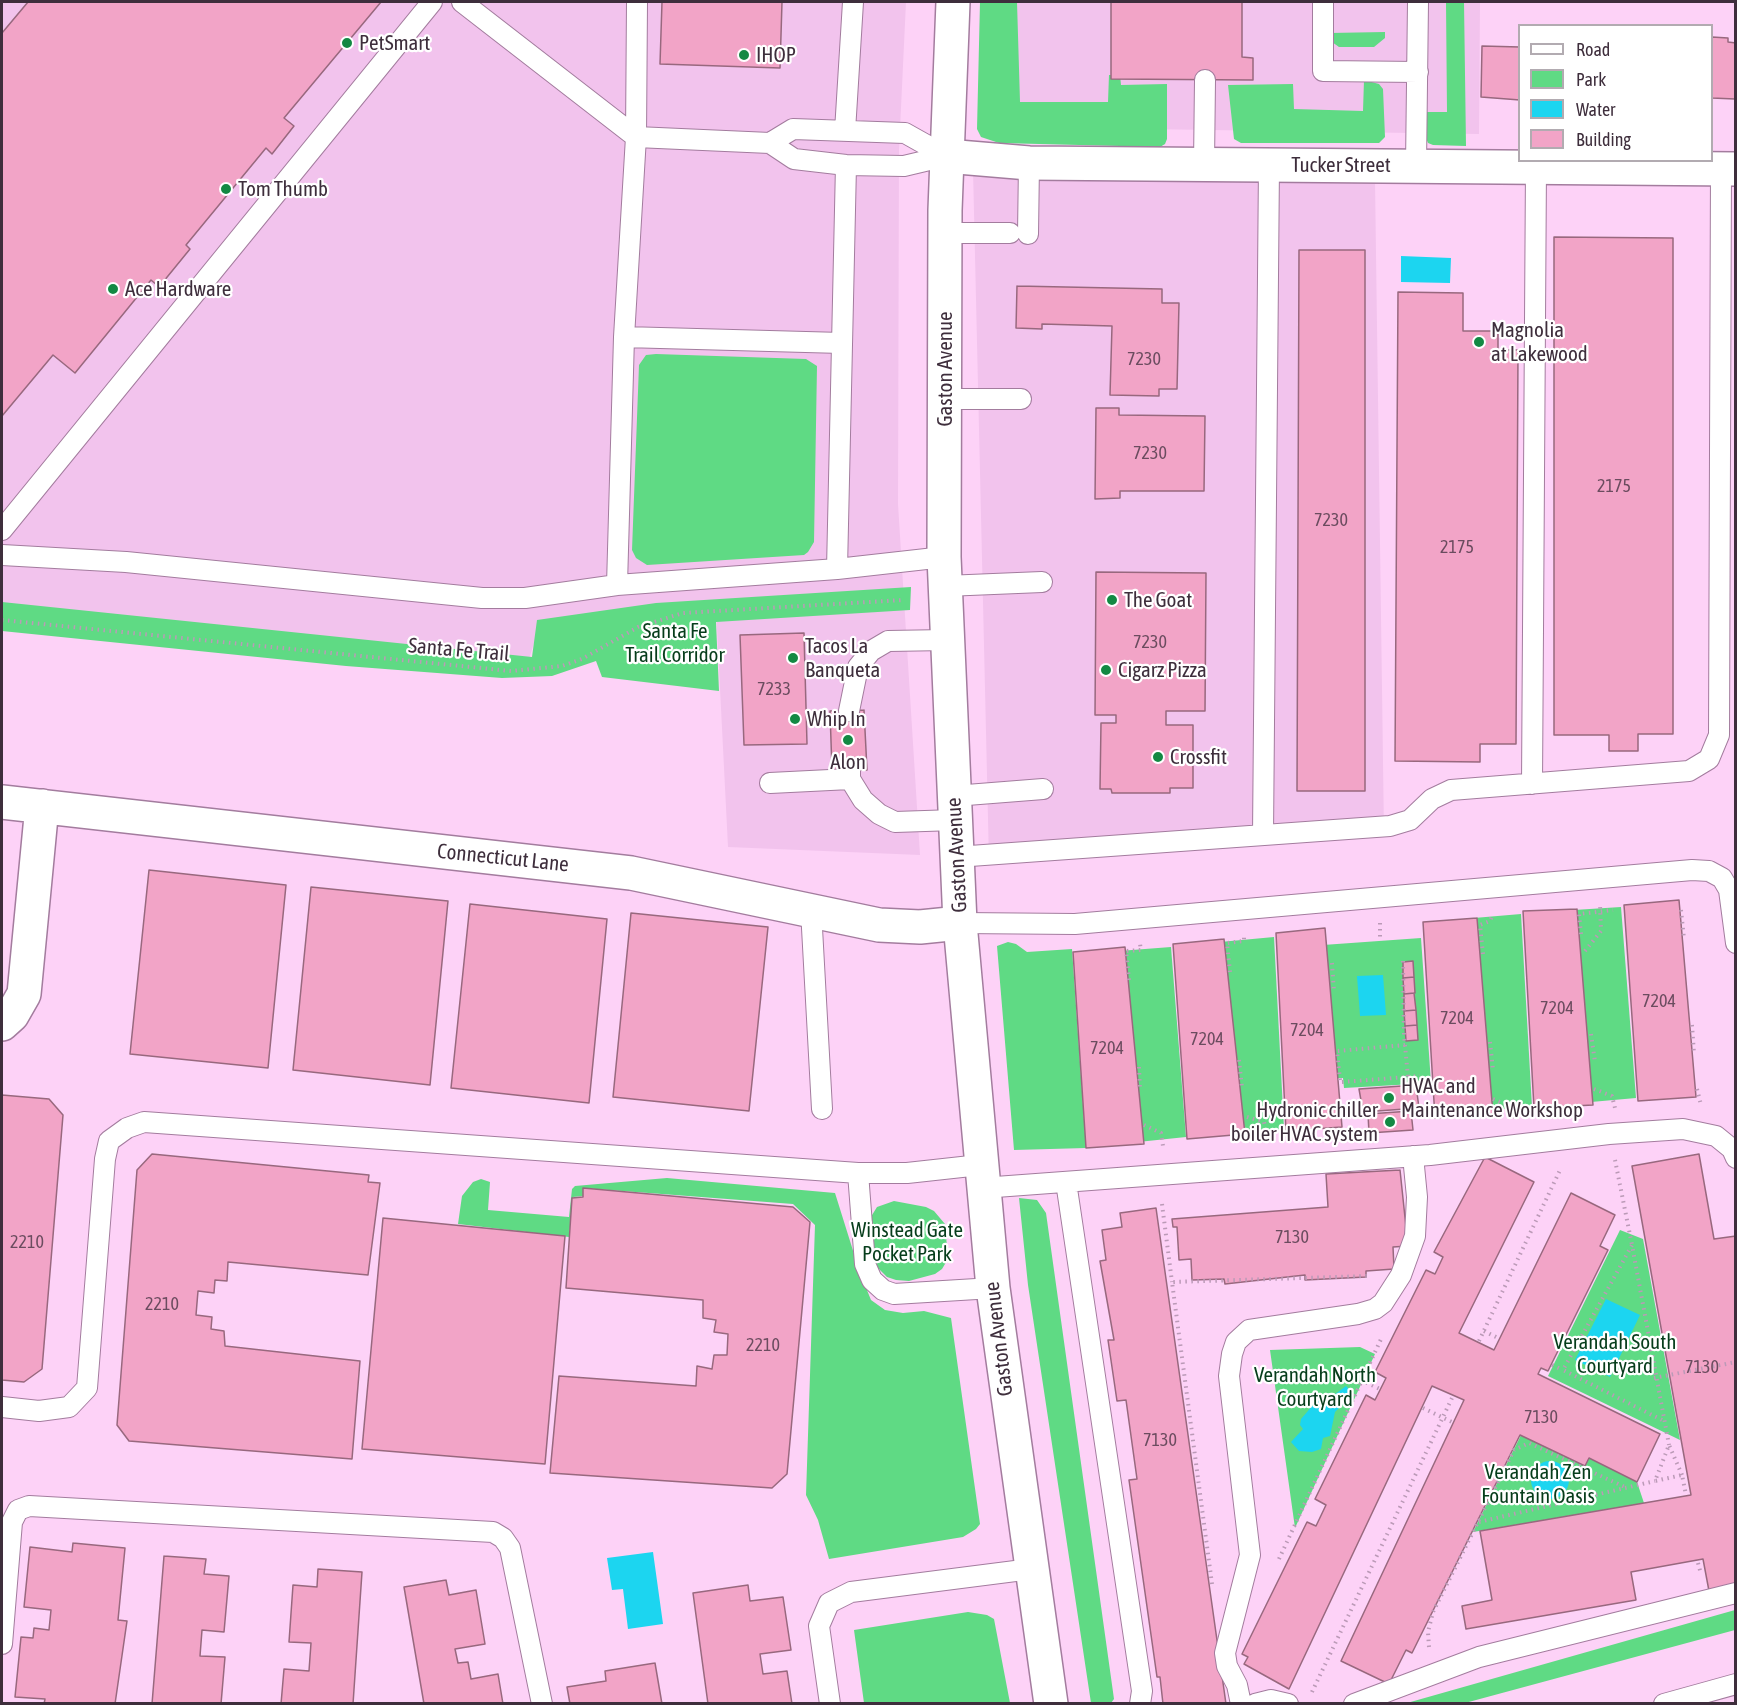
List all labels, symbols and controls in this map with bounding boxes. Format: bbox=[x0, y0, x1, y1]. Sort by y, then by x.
legend bbox=[1518, 24, 1713, 162]
place label: PetSmart bbox=[359, 30, 430, 56]
marker: PetSmart bbox=[340, 36, 354, 50]
text: Road bbox=[1576, 39, 1610, 60]
place label: IHOP bbox=[756, 42, 796, 68]
marker: IHOP bbox=[737, 48, 751, 62]
text: Park bbox=[1576, 69, 1606, 90]
text: Water bbox=[1576, 99, 1615, 120]
text: Building bbox=[1576, 129, 1631, 150]
street label: Tucker Street bbox=[1291, 152, 1391, 178]
place label: Tom Thumb bbox=[238, 176, 328, 202]
marker: Tom Thumb bbox=[219, 182, 233, 196]
place label: Ace Hardware bbox=[125, 276, 231, 302]
marker: Ace Hardware bbox=[106, 282, 120, 296]
street label: Gaston Avenue bbox=[932, 311, 958, 427]
place label: Magnolia at Lakewood bbox=[1491, 317, 1588, 367]
marker: Magnolia at Lakewood bbox=[1472, 335, 1486, 349]
house number: 7230 bbox=[1127, 348, 1161, 370]
house number: 7230 bbox=[1133, 442, 1167, 464]
house number: 2175 bbox=[1597, 475, 1631, 497]
house number: 7230 bbox=[1314, 509, 1348, 531]
house number: 2175 bbox=[1440, 536, 1474, 558]
place label: The Goat bbox=[1124, 587, 1192, 613]
marker: The Goat bbox=[1105, 593, 1119, 607]
park label: Santa Fe Trail Corridor bbox=[625, 618, 725, 668]
house number: 7230 bbox=[1133, 631, 1167, 653]
street label: Santa Fe Trail bbox=[407, 633, 511, 667]
place label: Tacos La Banqueta bbox=[805, 633, 880, 683]
marker: Tacos La Banqueta bbox=[786, 651, 800, 665]
place label: Cigarz Pizza bbox=[1118, 657, 1207, 683]
marker: Cigarz Pizza bbox=[1099, 663, 1113, 677]
house number: 7233 bbox=[757, 678, 791, 700]
place label: Whip In bbox=[807, 706, 866, 732]
marker: Whip In bbox=[788, 712, 802, 726]
marker: Alon bbox=[841, 733, 855, 747]
place label: Crossfit bbox=[1170, 744, 1227, 770]
place label: Alon bbox=[830, 749, 866, 775]
marker: Crossfit bbox=[1151, 750, 1165, 764]
street label: Gaston Avenue bbox=[941, 797, 973, 913]
street label: Connecticut Lane bbox=[436, 839, 570, 877]
house number: 7204 bbox=[1642, 990, 1676, 1012]
house number: 7204 bbox=[1540, 997, 1574, 1019]
house number: 7204 bbox=[1440, 1007, 1474, 1029]
house number: 7204 bbox=[1290, 1019, 1324, 1041]
house number: 7204 bbox=[1190, 1028, 1224, 1050]
house number: 7204 bbox=[1090, 1037, 1124, 1059]
place label: HVAC and Maintenance Workshop bbox=[1401, 1073, 1583, 1123]
marker: HVAC and Maintenance Workshop bbox=[1382, 1091, 1396, 1105]
place label: Hydronic chiller boiler HVAC system bbox=[1231, 1097, 1378, 1147]
marker: Hydronic chiller boiler HVAC system bbox=[1383, 1115, 1397, 1129]
park label: Winstead Gate Pocket Park bbox=[851, 1217, 963, 1267]
house number: 7130 bbox=[1275, 1226, 1309, 1248]
house number: 2210 bbox=[10, 1231, 44, 1253]
street label: Gaston Avenue bbox=[979, 1280, 1019, 1398]
house number: 2210 bbox=[145, 1293, 179, 1315]
park label: Verandah South Courtyard bbox=[1554, 1329, 1676, 1379]
house number: 2210 bbox=[746, 1334, 780, 1356]
house number: 7130 bbox=[1685, 1356, 1719, 1378]
park label: Verandah North Courtyard bbox=[1254, 1362, 1376, 1412]
house number: 7130 bbox=[1524, 1406, 1558, 1428]
house number: 7130 bbox=[1143, 1429, 1177, 1451]
park label: Verandah Zen Fountain Oasis bbox=[1481, 1459, 1595, 1509]

